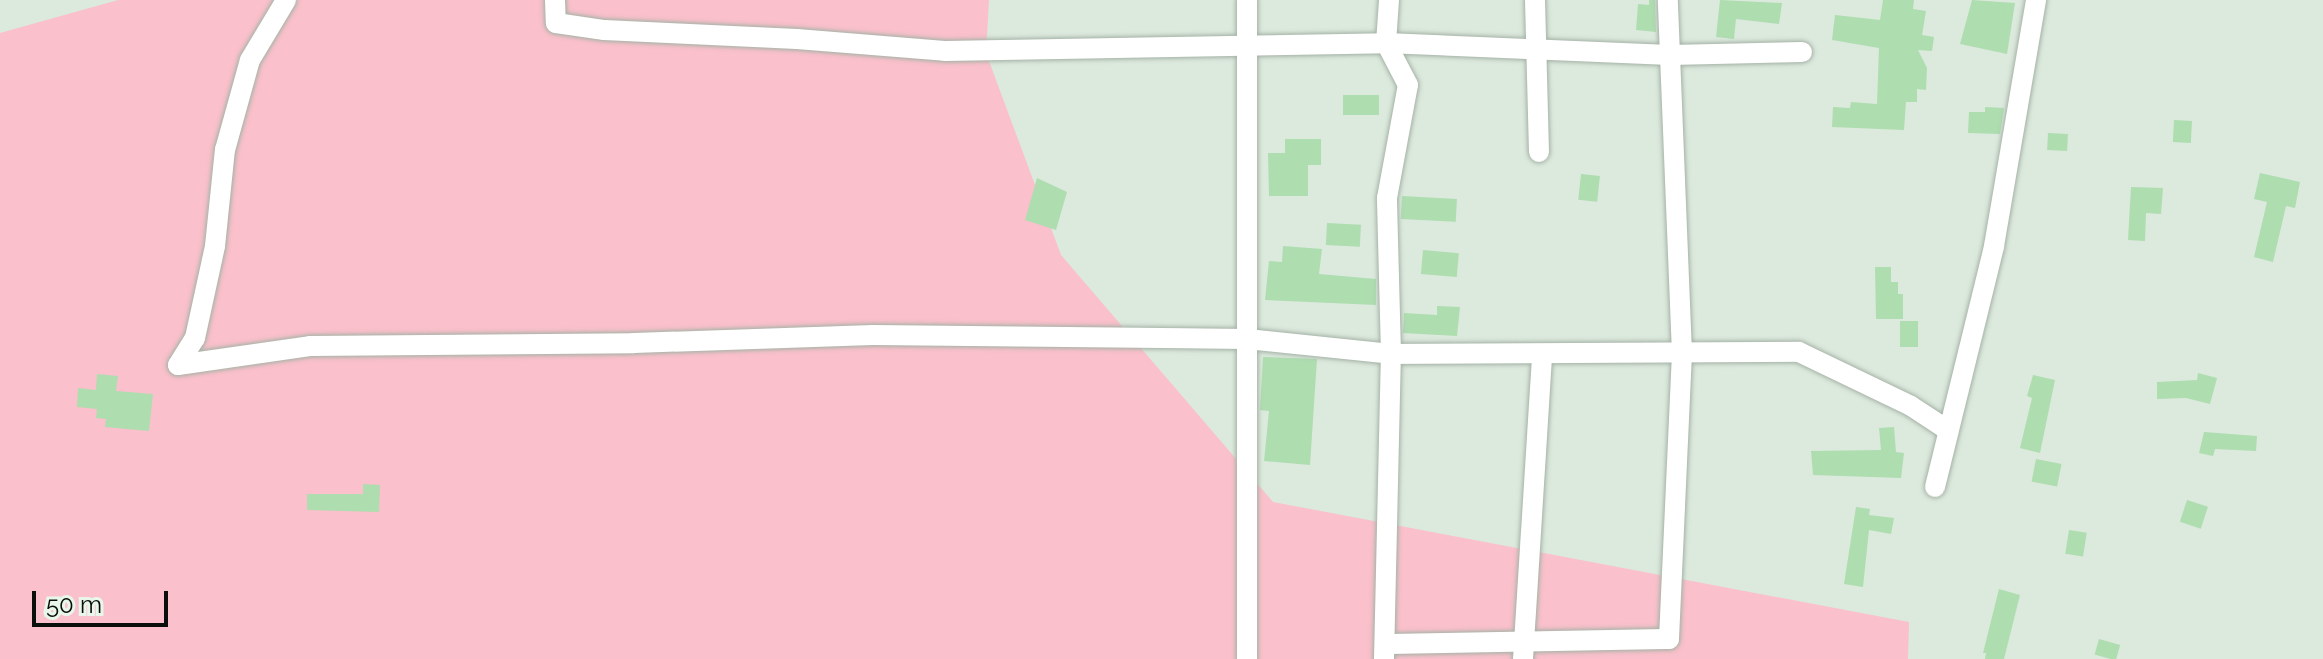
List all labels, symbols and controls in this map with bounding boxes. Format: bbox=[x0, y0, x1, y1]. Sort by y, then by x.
scale bar bbox=[36, 575, 172, 625]
text: 50 m bbox=[46, 590, 102, 619]

